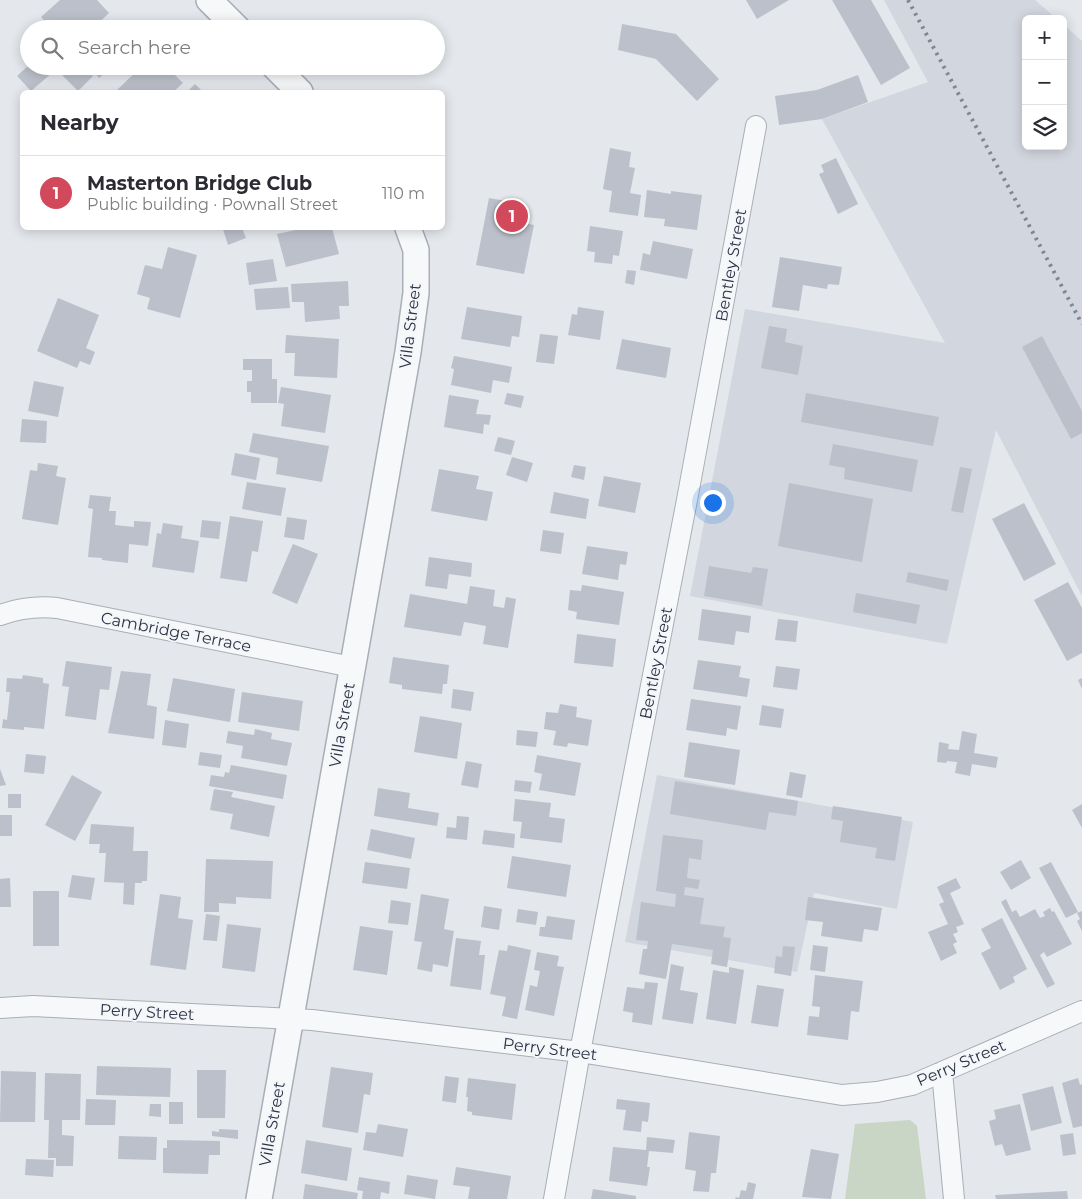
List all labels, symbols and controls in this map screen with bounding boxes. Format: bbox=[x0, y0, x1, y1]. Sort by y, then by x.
map controls bbox=[1022, 15, 1067, 150]
button: + bbox=[1022, 15, 1067, 60]
search box bbox=[20, 20, 445, 75]
icon: search bbox=[38, 34, 66, 62]
text: Search here bbox=[78, 36, 191, 59]
button: − bbox=[1022, 60, 1067, 105]
button: layers bbox=[1022, 105, 1067, 150]
text: Nearby bbox=[40, 110, 119, 135]
text: Masterton Bridge Club bbox=[87, 172, 312, 195]
text: 1 bbox=[53, 184, 59, 203]
text: 110 m bbox=[382, 184, 425, 203]
text: Public building · Pownall Street bbox=[87, 195, 338, 214]
pin: 1 bbox=[496, 197, 528, 235]
street label: Bentley Street bbox=[712, 207, 750, 323]
street label: Villa Street bbox=[395, 282, 425, 370]
your location bbox=[700, 490, 726, 516]
street label: Bentley Street bbox=[636, 605, 676, 721]
street label: Cambridge Terrace bbox=[99, 608, 253, 656]
street label: Villa Street bbox=[325, 681, 359, 769]
street label: Perry Street bbox=[99, 1000, 195, 1024]
street label: Perry Street bbox=[502, 1034, 599, 1064]
street label: Perry Street bbox=[914, 1036, 1009, 1090]
street label: Villa Street bbox=[255, 1080, 289, 1168]

